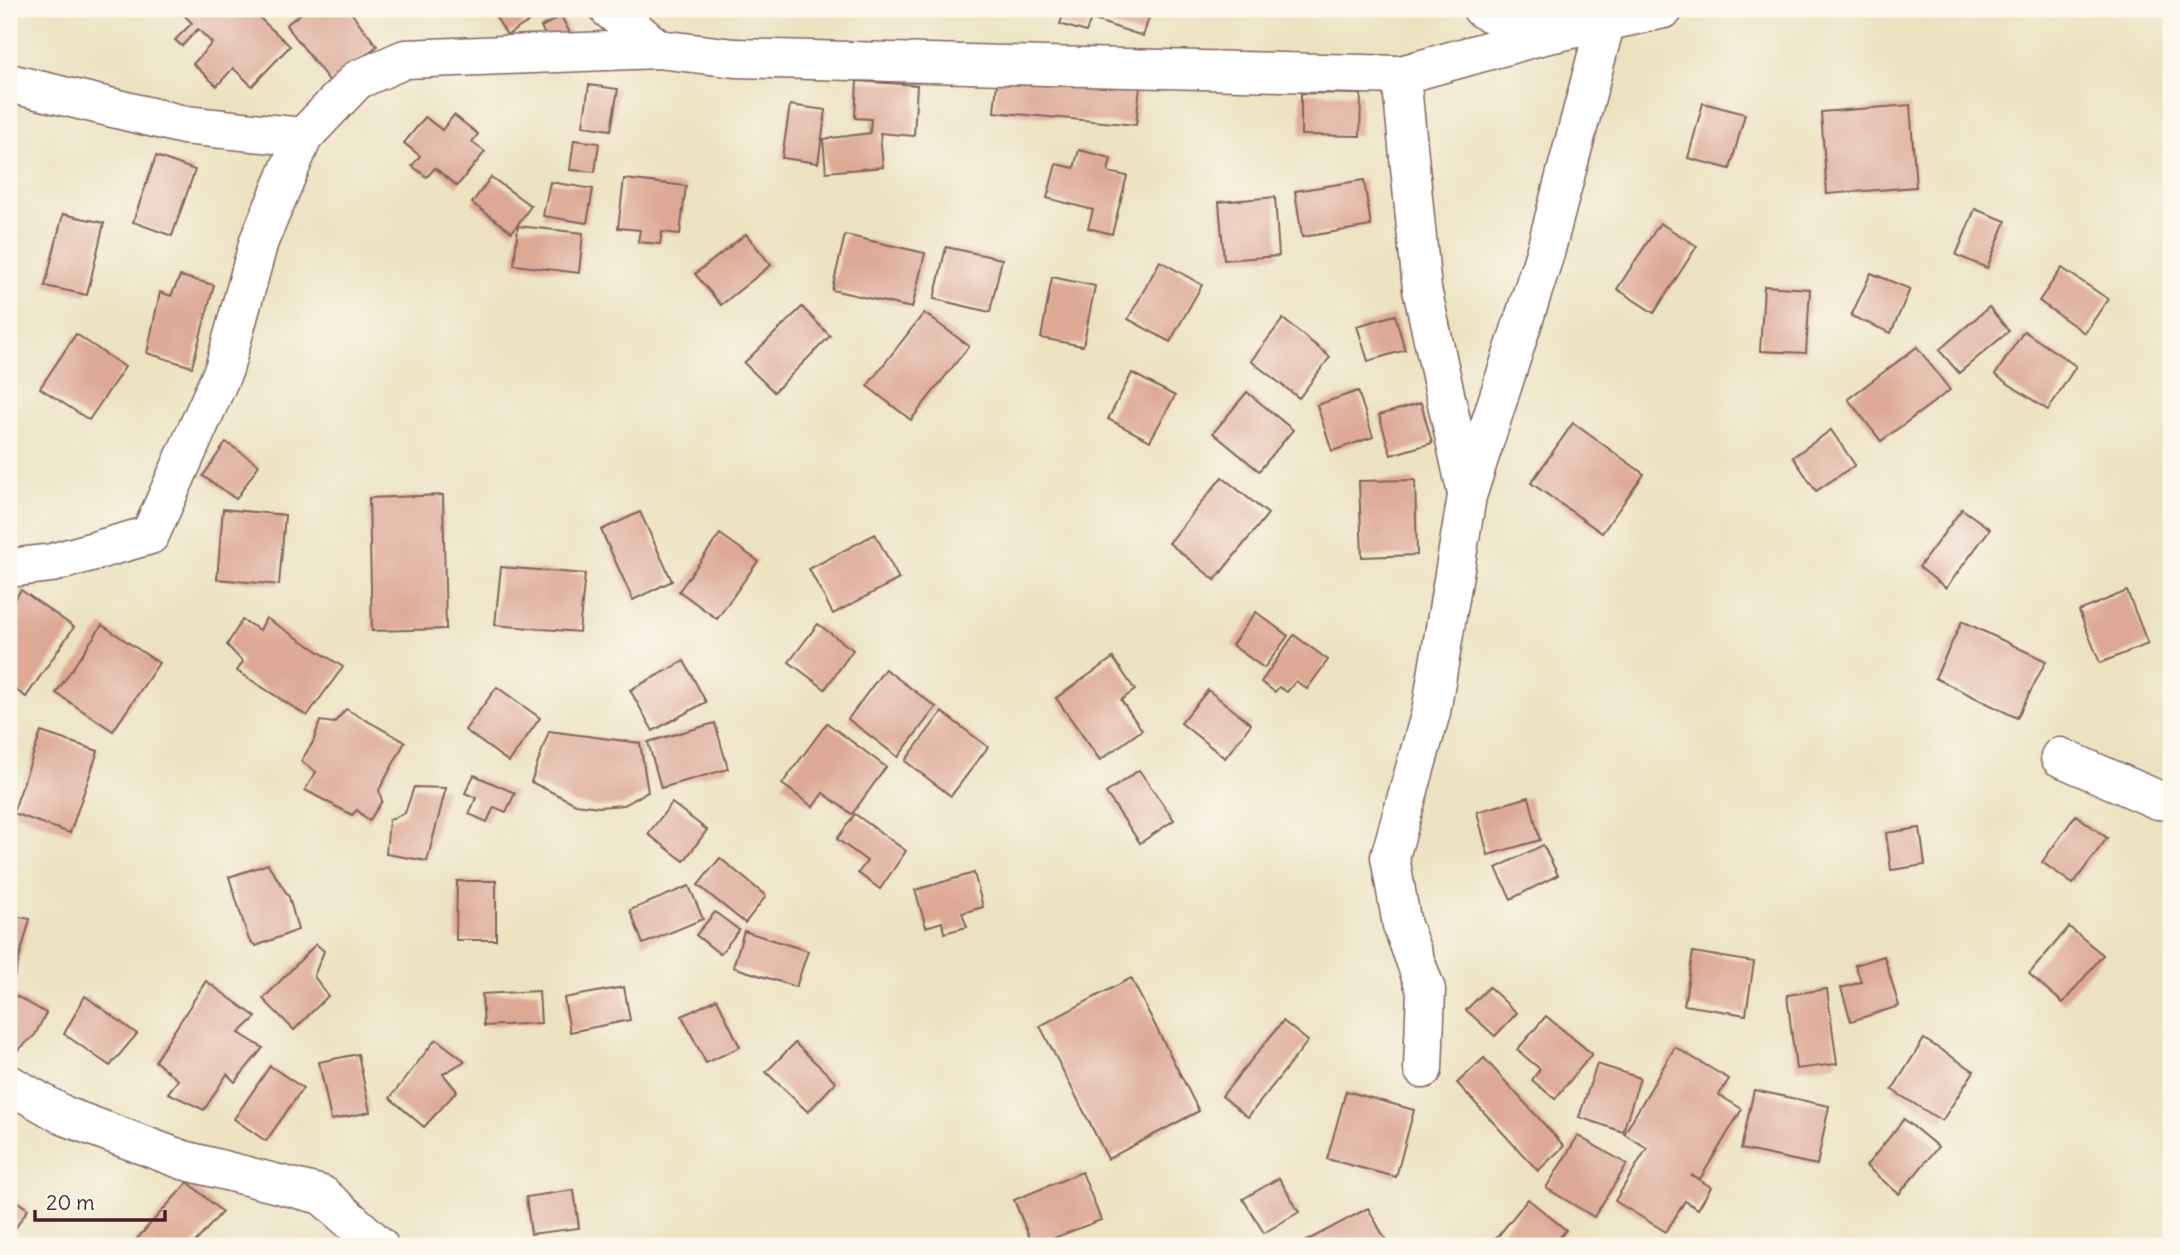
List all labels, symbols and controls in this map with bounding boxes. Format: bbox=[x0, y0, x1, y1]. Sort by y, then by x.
scale bar bbox=[35, 1178, 164, 1222]
text: 20 m bbox=[46, 1189, 95, 1216]

